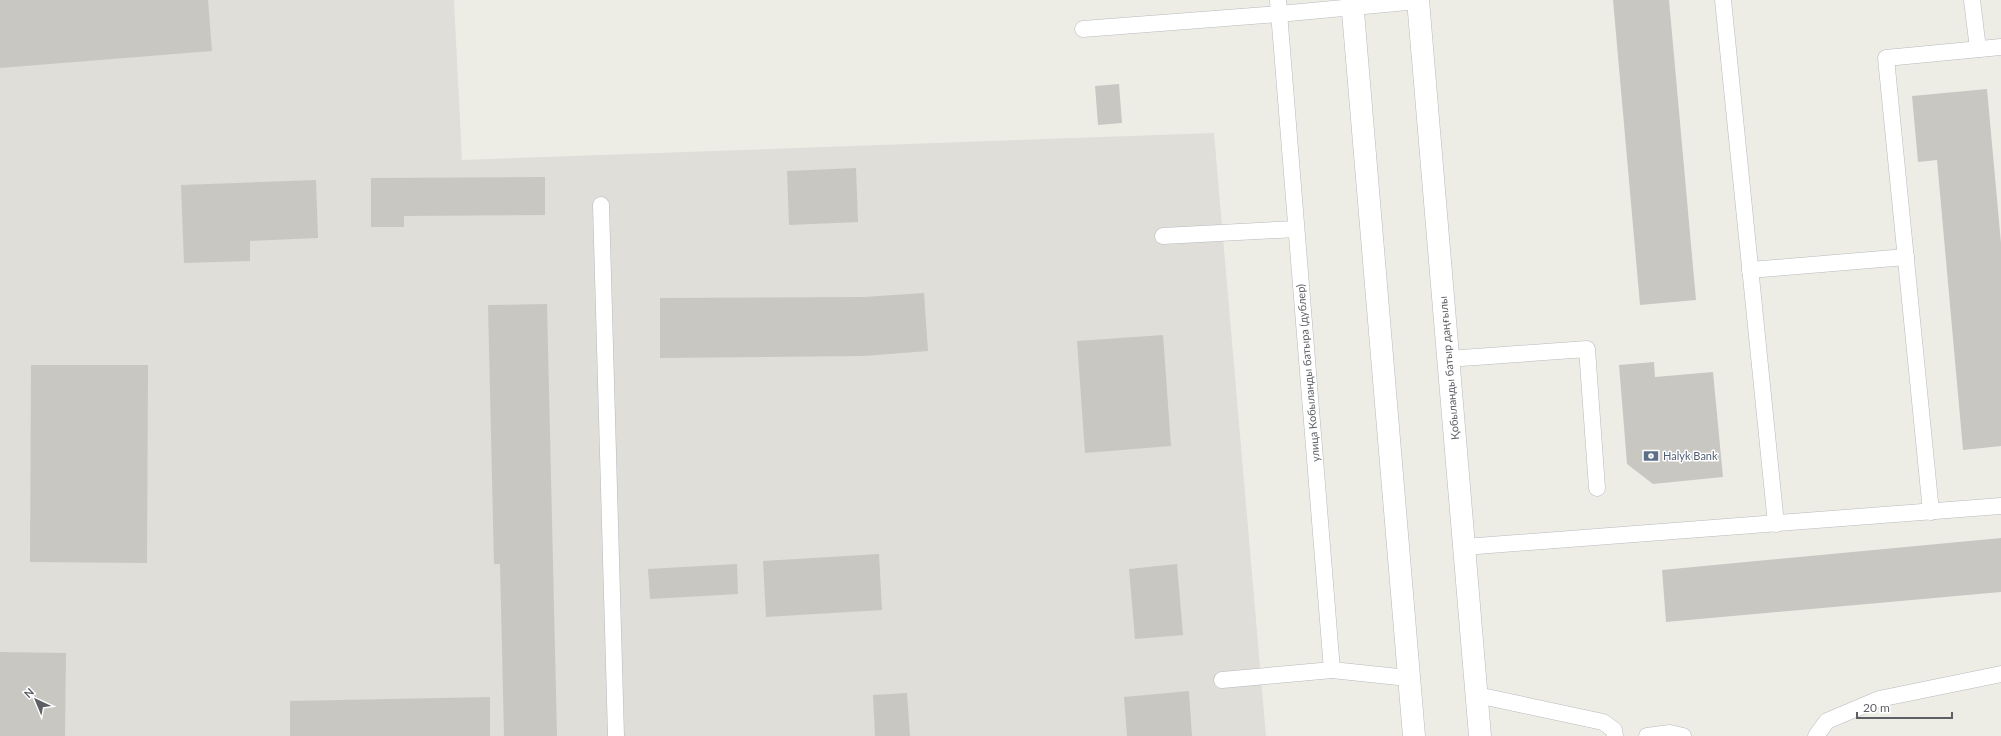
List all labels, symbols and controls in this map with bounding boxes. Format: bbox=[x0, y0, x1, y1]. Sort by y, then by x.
street label: улица Кобыланды батыра (дублер) bbox=[1293, 284, 1322, 462]
street label: Қобыланды батыр даңғылы bbox=[1436, 296, 1461, 440]
bank icon: Halyk Bank bbox=[1642, 447, 1660, 465]
place label: Halyk Bank bbox=[1663, 449, 1718, 462]
north arrow bbox=[16, 680, 56, 720]
text: N bbox=[21, 685, 36, 700]
scale bar bbox=[1857, 694, 1952, 720]
text: 20 m bbox=[1863, 700, 1890, 715]

